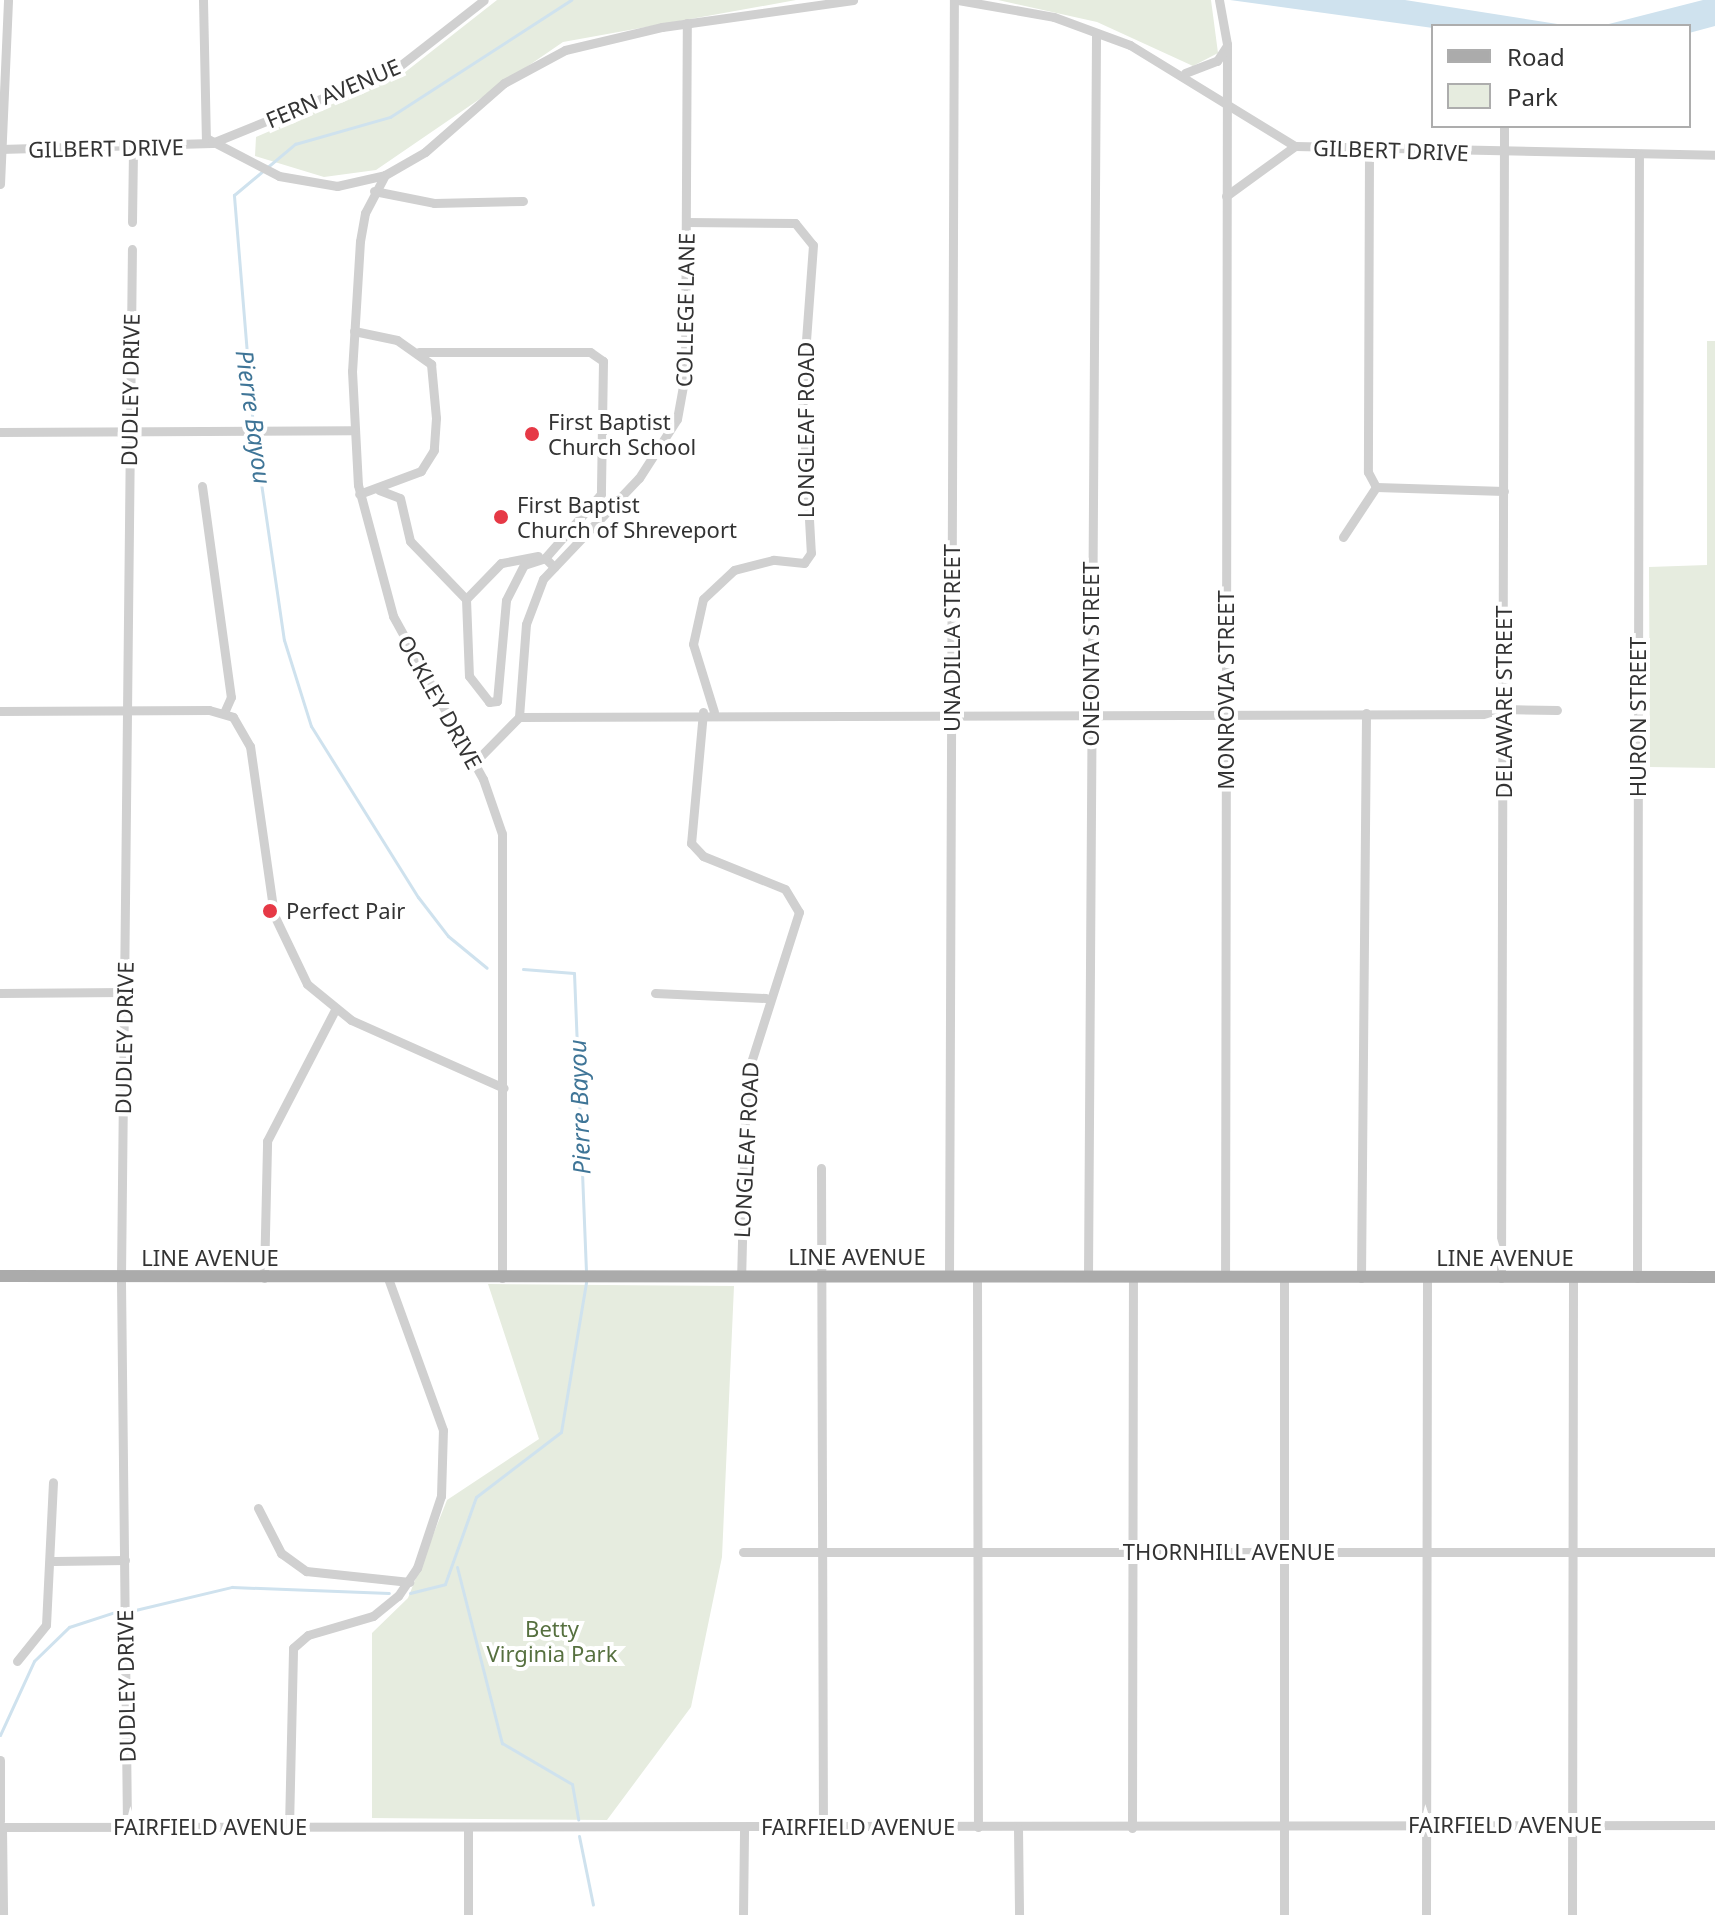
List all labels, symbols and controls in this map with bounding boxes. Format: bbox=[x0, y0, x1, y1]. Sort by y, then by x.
legend bbox=[1431, 24, 1691, 128]
text: Road bbox=[1507, 40, 1565, 73]
street label: FERN AVENUE bbox=[262, 53, 404, 133]
text: Park bbox=[1507, 80, 1558, 113]
street label: GILBERT DRIVE bbox=[28, 133, 184, 163]
street label: GILBERT DRIVE bbox=[1313, 134, 1469, 166]
street label: COLLEGE LANE bbox=[670, 233, 700, 387]
street label: DUDLEY DRIVE bbox=[115, 313, 145, 467]
street label: LONGLEAF ROAD bbox=[793, 342, 819, 518]
water label: Pierre Bayou bbox=[230, 348, 278, 486]
place label: First Baptist Church School bbox=[548, 408, 696, 460]
marker: First Baptist Church School bbox=[523, 425, 541, 443]
place label: First Baptist Church of Shreveport bbox=[517, 491, 737, 542]
marker: First Baptist Church of Shreveport bbox=[492, 508, 510, 526]
street label: UNADILLA STREET bbox=[939, 544, 965, 732]
street label: ONEONTA STREET bbox=[1078, 561, 1104, 747]
street label: MONROVIA STREET bbox=[1213, 590, 1239, 790]
street label: DELAWARE STREET bbox=[1491, 606, 1517, 798]
street label: OCKLEY DRIVE bbox=[392, 630, 488, 774]
street label: HURON STREET bbox=[1625, 637, 1651, 797]
place label: Perfect Pair bbox=[286, 898, 405, 924]
marker: Perfect Pair bbox=[261, 902, 279, 920]
street label: DUDLEY DRIVE bbox=[109, 961, 139, 1115]
water label: Pierre Bayou bbox=[562, 1039, 596, 1175]
street label: LONGLEAF ROAD bbox=[728, 1061, 764, 1239]
street label: LINE AVENUE bbox=[788, 1244, 926, 1270]
street label: LINE AVENUE bbox=[141, 1245, 279, 1271]
street label: LINE AVENUE bbox=[1436, 1245, 1574, 1271]
street label: THORNHILL AVENUE bbox=[1123, 1539, 1335, 1565]
street label: DUDLEY DRIVE bbox=[111, 1609, 141, 1763]
park label: Betty Virginia Park bbox=[487, 1615, 617, 1666]
street label: FAIRFIELD AVENUE bbox=[1408, 1812, 1602, 1838]
street label: FAIRFIELD AVENUE bbox=[113, 1814, 307, 1840]
street label: FAIRFIELD AVENUE bbox=[761, 1814, 955, 1840]

